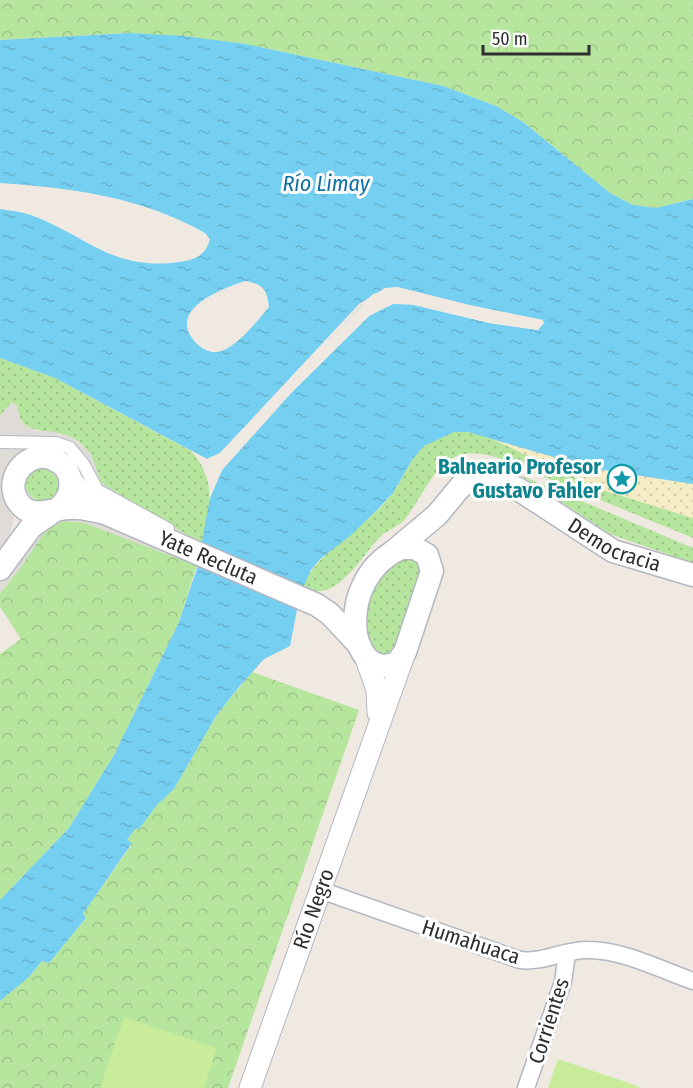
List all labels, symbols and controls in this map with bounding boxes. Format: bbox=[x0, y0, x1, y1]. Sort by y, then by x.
scale bar bbox=[483, 18, 590, 56]
text: 50 m bbox=[492, 28, 528, 50]
water label: Río Limay bbox=[282, 170, 371, 197]
place label: Balneario Profesor Gustavo Fahler bbox=[438, 454, 601, 504]
place icon: Balneario Profesor Gustavo Fahler bbox=[606, 463, 638, 495]
street label: Democracia bbox=[563, 512, 664, 578]
street label: Yate Recluta bbox=[155, 525, 262, 591]
street label: Río Negro bbox=[287, 865, 340, 953]
street label: Humahuaca bbox=[419, 914, 523, 970]
street label: Corrientes bbox=[523, 975, 575, 1067]

